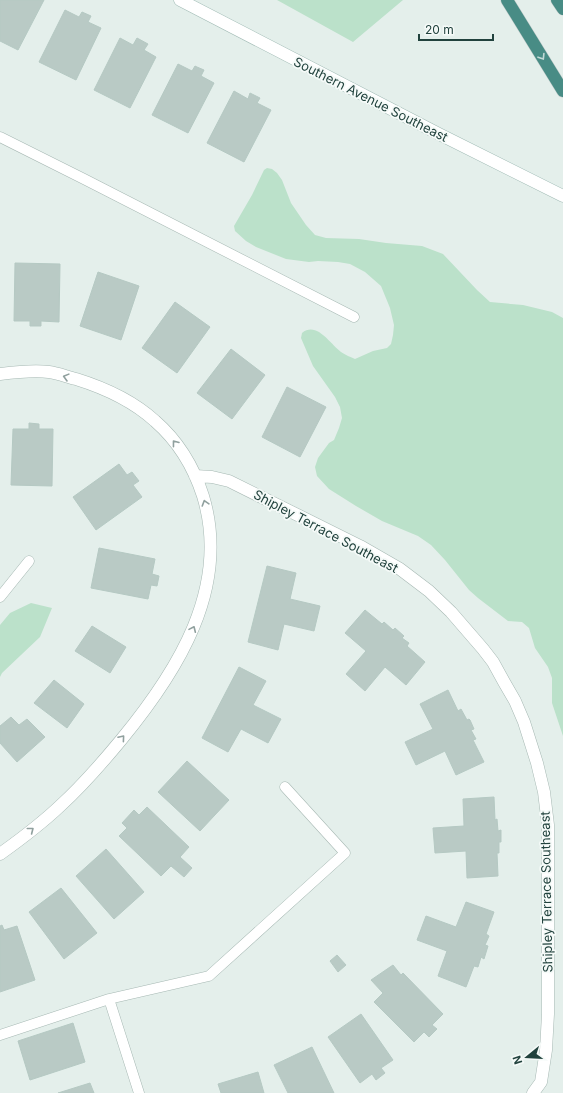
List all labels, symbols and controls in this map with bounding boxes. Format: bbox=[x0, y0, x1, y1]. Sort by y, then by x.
scale bar bbox=[419, 16, 493, 42]
text: 20 m bbox=[425, 22, 454, 37]
street label: Southern Avenue Southeast bbox=[291, 53, 451, 145]
one-way arrow bbox=[538, 53, 545, 60]
one-way arrow bbox=[63, 373, 70, 382]
one-way arrow bbox=[173, 440, 180, 447]
street label: Shipley Terrace Southeast bbox=[251, 486, 401, 576]
one-way arrow bbox=[201, 499, 210, 506]
one-way arrow bbox=[188, 626, 196, 634]
one-way arrow bbox=[118, 736, 125, 743]
street label: Shipley Terrace Southeast bbox=[537, 811, 555, 973]
one-way arrow bbox=[27, 828, 34, 835]
north arrow bbox=[507, 1037, 547, 1077]
text: N bbox=[510, 1054, 525, 1066]

